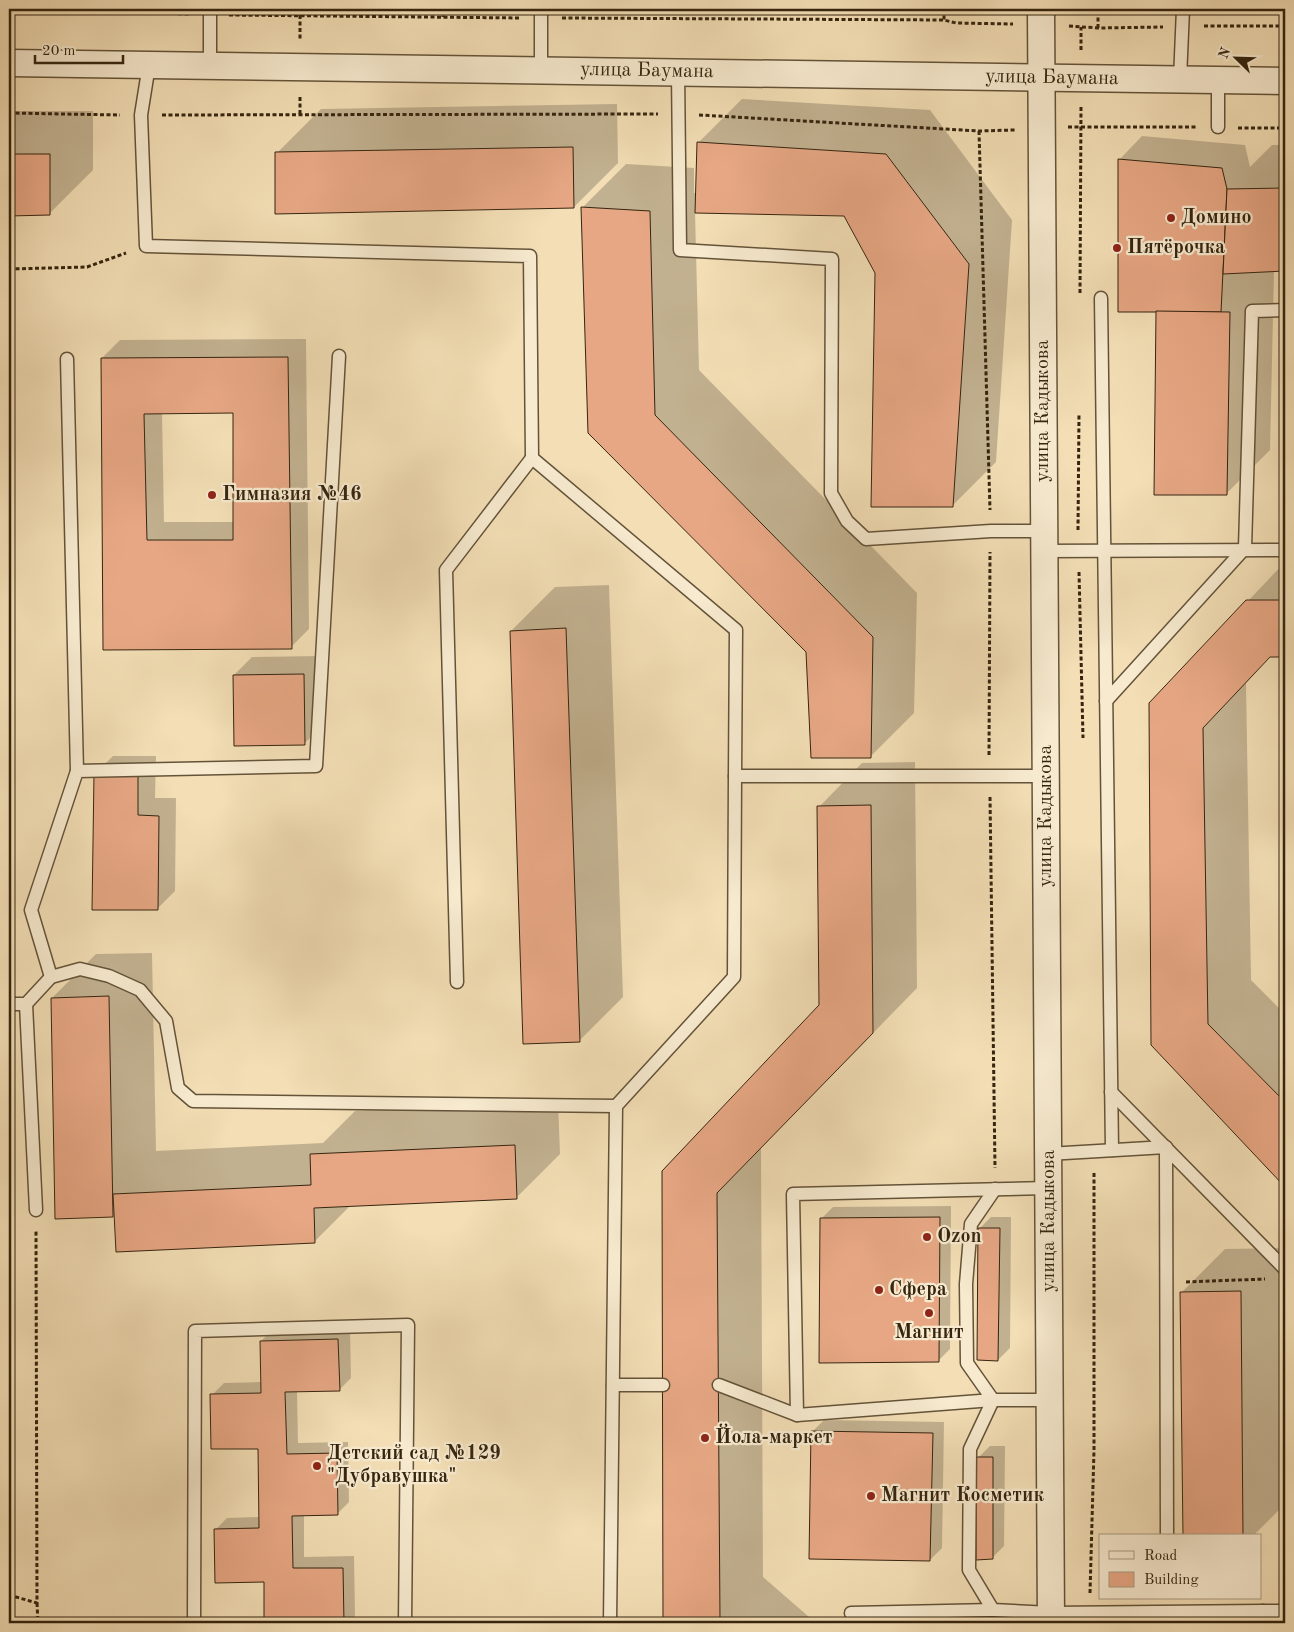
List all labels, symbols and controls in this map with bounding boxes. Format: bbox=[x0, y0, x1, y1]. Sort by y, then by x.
scale bar bbox=[35, 32, 122, 64]
north arrow bbox=[1212, 32, 1262, 82]
text: 20 m bbox=[42, 44, 76, 59]
text: N bbox=[1216, 45, 1234, 61]
street label: улица Баумана bbox=[580, 60, 714, 82]
street label: улица Баумана bbox=[985, 67, 1119, 89]
place label: Домино bbox=[1181, 208, 1252, 228]
marker: Домино bbox=[1165, 212, 1177, 224]
place label: Пятёрочка bbox=[1127, 238, 1225, 258]
marker: Пятёрочка bbox=[1111, 242, 1123, 254]
street label: улица Кадыкова bbox=[1033, 340, 1053, 482]
place label: Гимназия №46 bbox=[222, 485, 362, 505]
marker: Гимназия №46 bbox=[206, 489, 218, 501]
street label: улица Кадыкова bbox=[1036, 745, 1056, 887]
street label: улица Кадыкова bbox=[1039, 1150, 1059, 1292]
place label: Ozon bbox=[937, 1227, 982, 1247]
marker: Ozon bbox=[921, 1231, 933, 1243]
place label: Сфера bbox=[889, 1280, 947, 1300]
marker: Сфера bbox=[873, 1284, 885, 1296]
marker: Магнит bbox=[923, 1307, 935, 1319]
place label: Магнит bbox=[894, 1323, 964, 1343]
place label: Йола-маркет bbox=[715, 1423, 833, 1448]
marker: Йола-маркет bbox=[699, 1432, 711, 1444]
place label: Детский сад №129 "Дубравушка" bbox=[327, 1444, 501, 1487]
marker: Детский сад №129 "Дубравушка" bbox=[311, 1460, 323, 1472]
place label: Магнит Косметик bbox=[881, 1486, 1044, 1506]
marker: Магнит Косметик bbox=[865, 1490, 877, 1502]
legend bbox=[1099, 1534, 1262, 1600]
text: Road bbox=[1144, 1549, 1178, 1564]
text: Building bbox=[1144, 1573, 1199, 1588]

